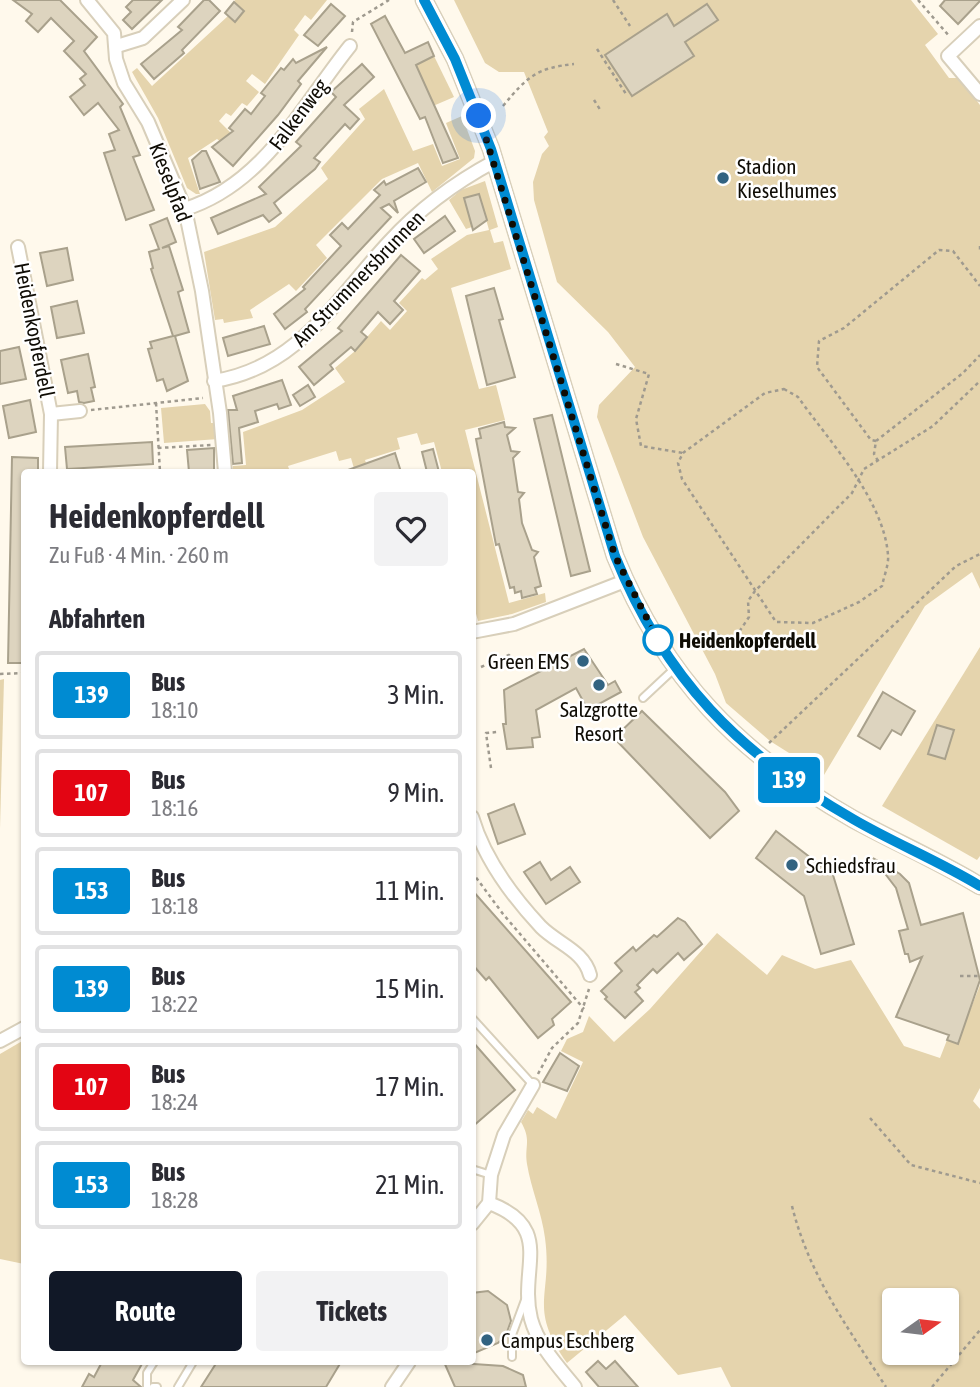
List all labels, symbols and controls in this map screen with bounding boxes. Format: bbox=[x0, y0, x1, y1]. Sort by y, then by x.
street label: Falkenweg bbox=[263, 74, 333, 154]
your location bbox=[461, 98, 496, 133]
street label: Kieselpfad bbox=[145, 139, 197, 225]
place label: Stadion Kieselhumes bbox=[737, 154, 837, 202]
marker: Stadion Kieselhumes bbox=[715, 170, 731, 186]
street label: Am Strummersbrunnen bbox=[287, 205, 429, 351]
street label: Heidenkopferdell bbox=[10, 260, 60, 400]
button: heart bbox=[374, 492, 448, 566]
text: Heidenkopferdell bbox=[49, 497, 264, 535]
text: Zu Fuß · 4 Min. · 260 m bbox=[49, 542, 229, 568]
text: Abfahrten bbox=[49, 604, 145, 634]
marker: Heidenkopferdell bbox=[643, 625, 673, 655]
place label: Heidenkopferdell bbox=[679, 628, 816, 652]
place label: Green EMS bbox=[488, 649, 569, 673]
marker: Green EMS bbox=[575, 653, 591, 669]
text: Bus bbox=[151, 667, 185, 697]
marker: Salzgrotte Resort bbox=[591, 677, 607, 693]
text: 3 Min. bbox=[388, 680, 444, 710]
text: 139 bbox=[75, 681, 108, 708]
text: 18:10 bbox=[151, 697, 198, 723]
place label: Salzgrotte Resort bbox=[560, 697, 638, 745]
line badge: 139 bbox=[749, 757, 829, 803]
text: Bus bbox=[151, 765, 185, 795]
text: 139 bbox=[772, 766, 806, 793]
text: 9 Min. bbox=[388, 778, 444, 808]
text: 107 bbox=[75, 779, 108, 806]
text: 18:16 bbox=[151, 795, 198, 821]
place label: Schiedsfrau bbox=[806, 853, 896, 877]
marker: Schiedsfrau bbox=[784, 857, 800, 873]
text: Bus bbox=[151, 863, 185, 893]
text: 11 Min. bbox=[375, 876, 444, 906]
text: 153 bbox=[75, 877, 108, 904]
text: 18:18 bbox=[151, 893, 198, 919]
text: Bus bbox=[151, 961, 185, 991]
text: 15 Min. bbox=[375, 974, 444, 1004]
text: 139 bbox=[75, 975, 108, 1002]
text: 18:22 bbox=[151, 991, 198, 1017]
text: Bus bbox=[151, 1059, 185, 1089]
text: 17 Min. bbox=[375, 1072, 444, 1102]
text: 107 bbox=[75, 1073, 108, 1100]
text: 18:24 bbox=[151, 1089, 198, 1115]
text: Bus bbox=[151, 1157, 185, 1187]
text: 21 Min. bbox=[375, 1170, 444, 1200]
text: 153 bbox=[75, 1171, 108, 1198]
text: 18:28 bbox=[151, 1187, 198, 1213]
button: Route bbox=[49, 1271, 242, 1351]
button: Tickets bbox=[256, 1271, 448, 1351]
north arrow bbox=[882, 1288, 959, 1365]
map controls bbox=[882, 1288, 959, 1365]
place label: Campus Eschberg bbox=[501, 1328, 634, 1352]
marker: Campus Eschberg bbox=[479, 1332, 495, 1348]

